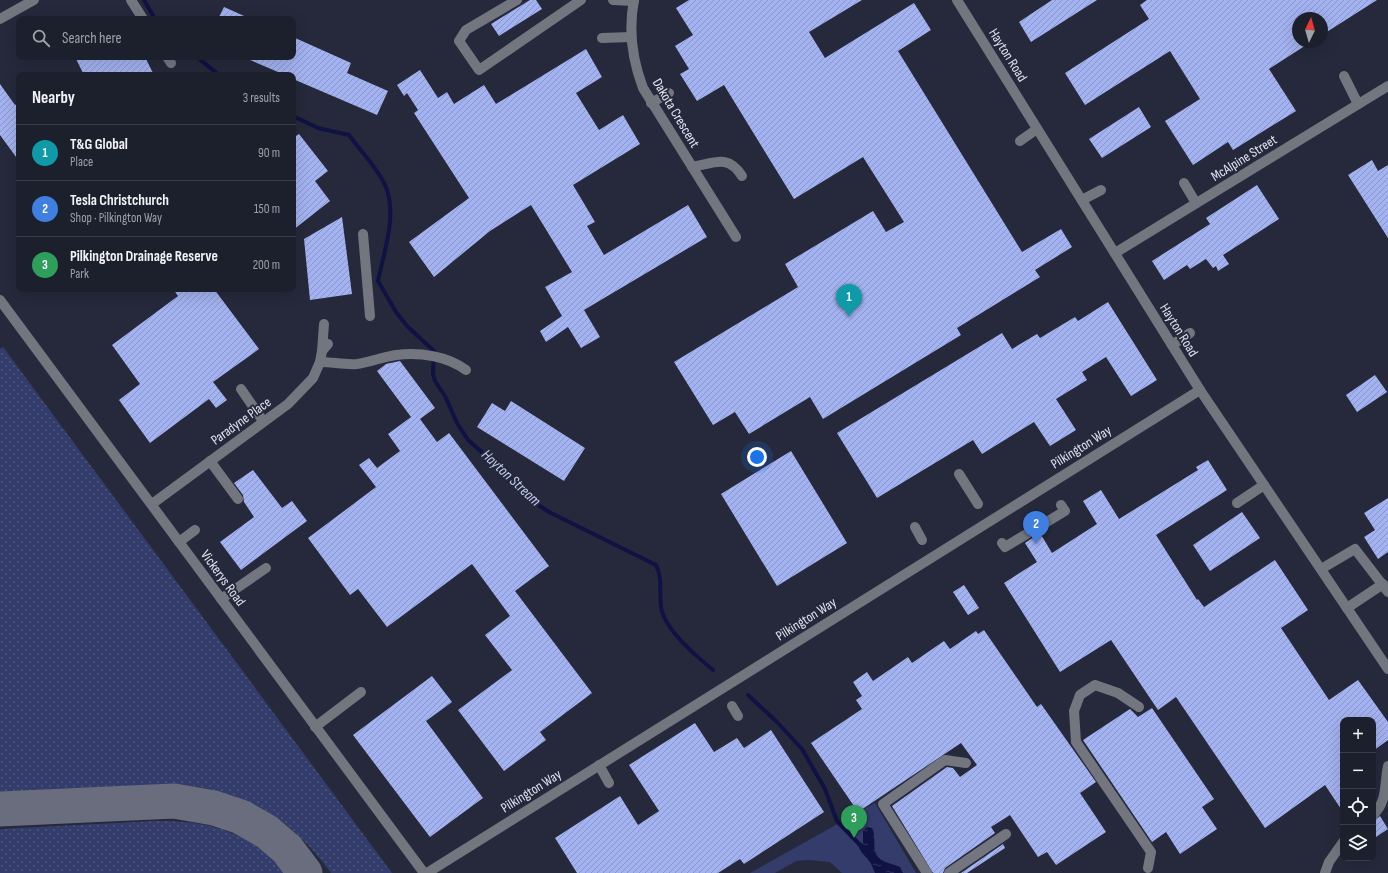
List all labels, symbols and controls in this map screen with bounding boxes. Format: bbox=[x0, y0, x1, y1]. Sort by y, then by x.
north arrow bbox=[1292, 12, 1328, 48]
search box bbox=[16, 16, 296, 60]
street label: Hayton Road bbox=[985, 25, 1031, 85]
icon: search bbox=[30, 27, 52, 49]
text: Search here bbox=[62, 29, 122, 48]
street label: Dakota Crescent bbox=[649, 75, 703, 151]
text: Nearby bbox=[32, 88, 75, 108]
text: 3 results bbox=[243, 90, 280, 106]
street label: McAlpine Street bbox=[1208, 131, 1280, 185]
text: T&G Global bbox=[70, 135, 128, 154]
text: 1 bbox=[42, 145, 48, 161]
text: 90 m bbox=[258, 145, 280, 161]
text: Place bbox=[70, 154, 93, 170]
text: Tesla Christchurch bbox=[70, 191, 169, 210]
text: 2 bbox=[42, 201, 48, 217]
text: 150 m bbox=[254, 201, 280, 217]
text: Shop · Pilkington Way bbox=[70, 210, 162, 226]
text: Pilkington Drainage Reserve bbox=[70, 247, 218, 266]
text: 3 bbox=[42, 257, 48, 273]
text: 200 m bbox=[253, 257, 280, 273]
text: Park bbox=[70, 266, 89, 282]
pin: 1 bbox=[836, 284, 862, 317]
street label: Hayton Road bbox=[1156, 300, 1202, 360]
street label: Paradyne Place bbox=[207, 393, 275, 449]
street label: Pilkington Way bbox=[1048, 421, 1115, 472]
water label: Hayton Stream bbox=[477, 446, 545, 511]
your location bbox=[747, 447, 767, 467]
pin: 2 bbox=[1023, 511, 1049, 544]
street label: Vickerys Road bbox=[197, 547, 249, 610]
street label: Pilkington Way bbox=[773, 593, 840, 644]
map controls bbox=[1340, 717, 1376, 861]
button: + bbox=[1340, 717, 1376, 753]
button: − bbox=[1340, 753, 1376, 789]
street label: Pilkington Way bbox=[498, 765, 565, 816]
button: locate bbox=[1340, 789, 1376, 825]
pin: 3 bbox=[841, 805, 867, 838]
button: layers bbox=[1340, 825, 1376, 861]

